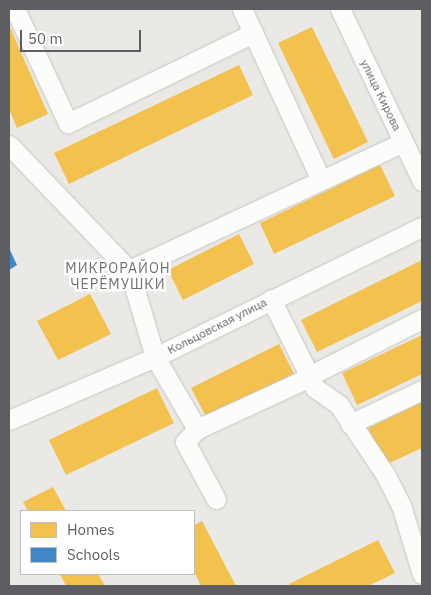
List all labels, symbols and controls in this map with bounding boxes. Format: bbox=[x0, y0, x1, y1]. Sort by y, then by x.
scale bar bbox=[22, 20, 144, 52]
text: 50 m bbox=[28, 29, 63, 48]
street label: улица Кирова bbox=[358, 57, 404, 133]
district label: МИКРОРАЙОН ЧЕРЁМУШКИ bbox=[64, 260, 172, 292]
street label: Кольцовская улица bbox=[165, 295, 269, 357]
legend bbox=[20, 510, 195, 575]
text: Homes bbox=[67, 520, 115, 539]
text: Schools bbox=[67, 545, 120, 564]

